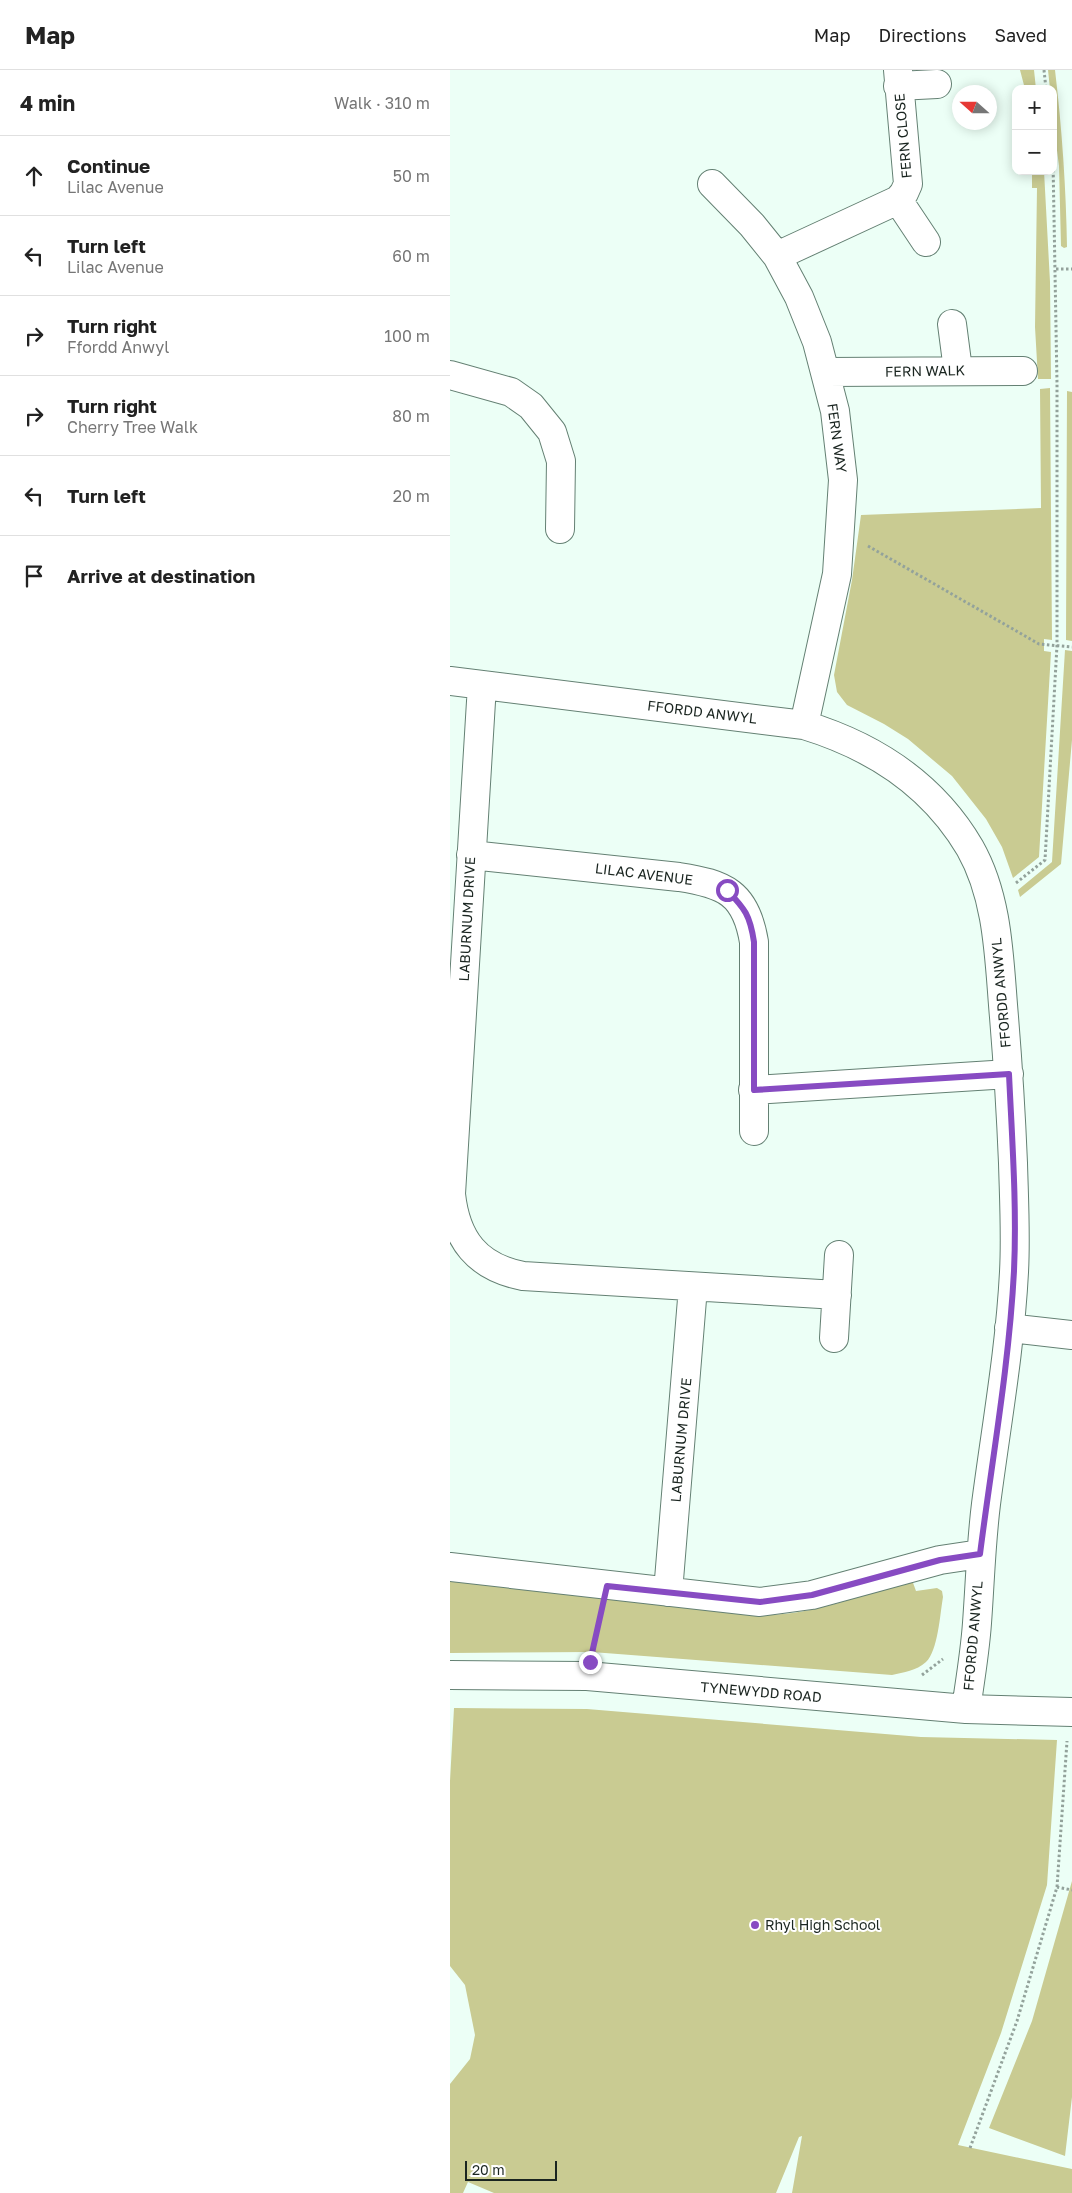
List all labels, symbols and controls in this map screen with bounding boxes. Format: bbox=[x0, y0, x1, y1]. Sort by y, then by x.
text: Map bbox=[25, 20, 75, 49]
text: Map bbox=[814, 24, 850, 46]
text: Directions bbox=[878, 24, 966, 46]
text: Saved bbox=[994, 24, 1047, 46]
north arrow bbox=[952, 85, 997, 130]
map controls bbox=[1012, 85, 1057, 175]
button: + bbox=[1012, 85, 1057, 130]
text: 4 min bbox=[20, 90, 75, 116]
text: Walk · 310 m bbox=[334, 93, 430, 113]
street label: FERN CLOSE bbox=[890, 93, 915, 179]
button: − bbox=[1012, 130, 1057, 175]
text: Continue bbox=[67, 154, 150, 177]
icon: ahead bbox=[20, 162, 48, 190]
text: 50 m bbox=[393, 166, 430, 186]
text: Lilac Avenue bbox=[67, 177, 164, 197]
text: Turn left bbox=[67, 234, 146, 257]
icon: left bbox=[20, 242, 48, 270]
text: 60 m bbox=[392, 246, 430, 266]
text: Lilac Avenue bbox=[67, 257, 164, 277]
text: Turn right bbox=[67, 314, 157, 337]
icon: right bbox=[20, 322, 48, 350]
text: 100 m bbox=[384, 326, 430, 346]
text: Ffordd Anwyl bbox=[67, 337, 169, 357]
street label: FERN WALK bbox=[885, 361, 966, 380]
text: Turn right bbox=[67, 394, 157, 417]
icon: right bbox=[20, 402, 48, 430]
street label: FERN WAY bbox=[824, 402, 851, 474]
text: 80 m bbox=[392, 406, 430, 426]
text: Cherry Tree Walk bbox=[67, 417, 198, 437]
icon: left bbox=[20, 482, 48, 510]
text: Turn left bbox=[67, 484, 146, 507]
text: 20 m bbox=[393, 486, 430, 506]
icon: arrive bbox=[20, 562, 48, 590]
text: Arrive at destination bbox=[67, 564, 255, 587]
street label: FFORDD ANWYL bbox=[646, 696, 758, 727]
street label: LABURNUM DRIVE bbox=[455, 856, 478, 982]
street label: LILAC AVENUE bbox=[594, 859, 694, 888]
route start bbox=[716, 879, 739, 902]
street label: FFORDD ANWYL bbox=[987, 937, 1014, 1049]
street label: LABURNUM DRIVE bbox=[667, 1377, 694, 1503]
street label: FFORDD ANWYL bbox=[959, 1580, 986, 1692]
route end bbox=[579, 1651, 602, 1674]
street label: TYNEWYDD ROAD bbox=[700, 1678, 822, 1705]
place label: Rhyl High School bbox=[765, 1916, 880, 1933]
marker: Rhyl High School bbox=[749, 1919, 761, 1931]
scale bar bbox=[465, 2158, 558, 2181]
text: 20 m bbox=[472, 2161, 505, 2178]

